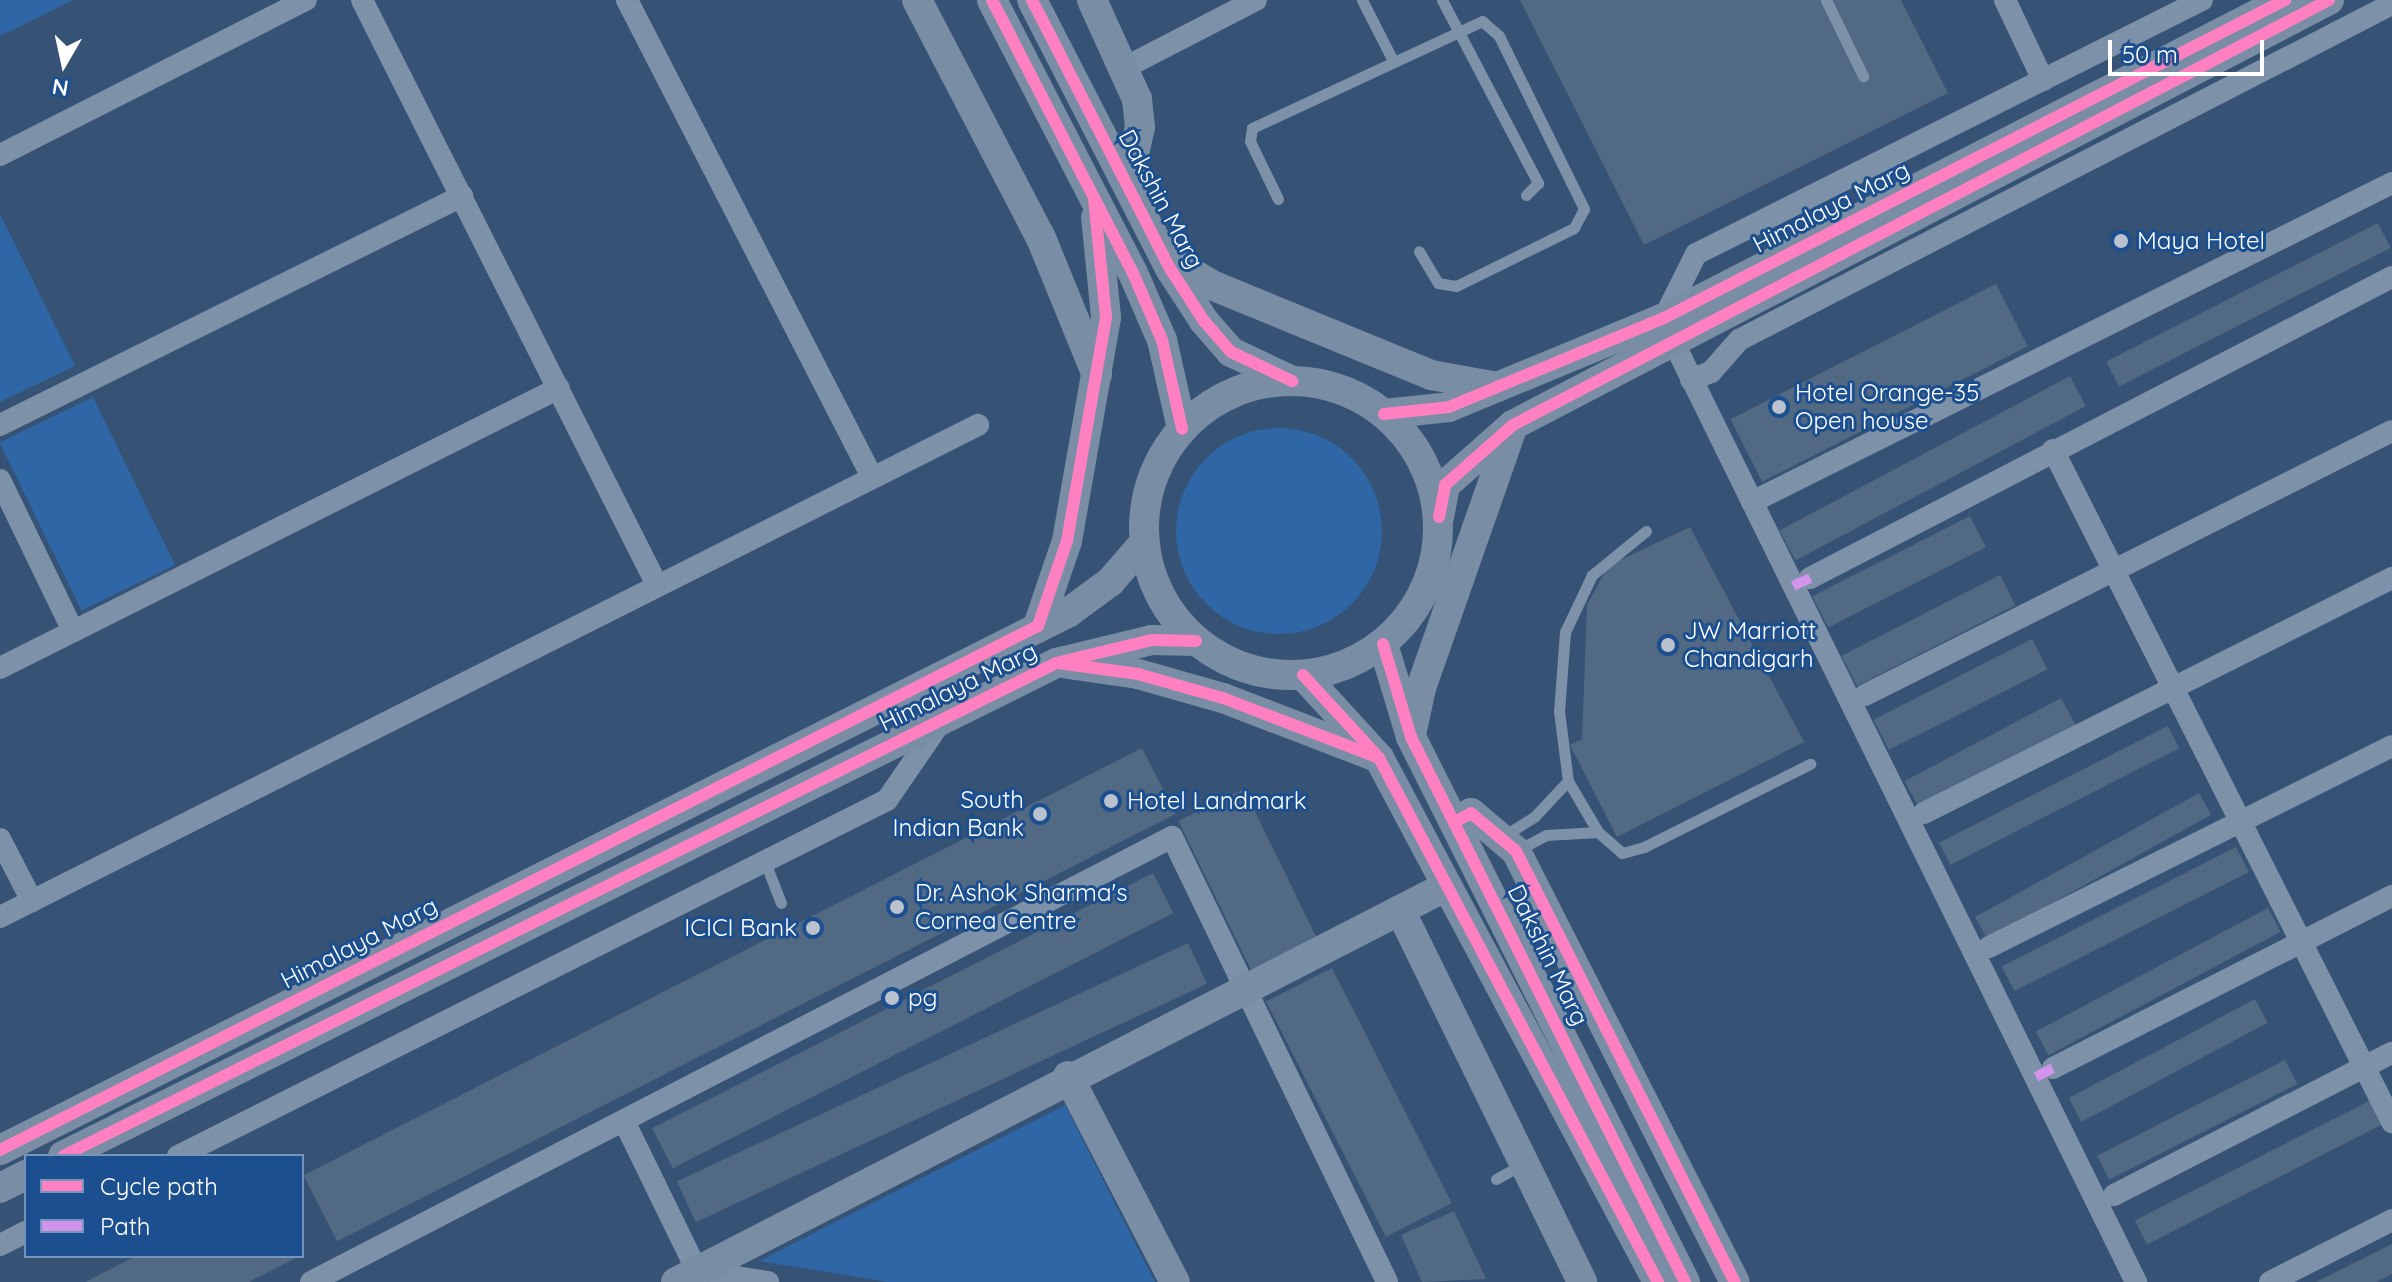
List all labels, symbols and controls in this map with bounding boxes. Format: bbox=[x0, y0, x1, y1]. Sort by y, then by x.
north arrow bbox=[24, 24, 104, 104]
scale bar bbox=[2112, 24, 2268, 74]
text: 50 m bbox=[2122, 39, 2178, 69]
text: N bbox=[50, 73, 70, 103]
street label: Dakshin Marg bbox=[1112, 125, 1210, 273]
street label: Himalaya Marg bbox=[1748, 155, 1914, 259]
place label: Maya Hotel bbox=[2137, 227, 2265, 255]
marker: Maya Hotel bbox=[2112, 232, 2130, 250]
place label: Hotel Orange-35 Open house bbox=[1795, 379, 1979, 435]
marker: Hotel Orange-35 Open house bbox=[1770, 398, 1788, 416]
place label: JW Marriott Chandigarh bbox=[1684, 617, 1816, 673]
street label: Himalaya Marg bbox=[874, 636, 1042, 738]
marker: JW Marriott Chandigarh bbox=[1659, 636, 1677, 654]
place label: South Indian Bank bbox=[893, 786, 1024, 842]
place label: Hotel Landmark bbox=[1127, 787, 1307, 815]
marker: Hotel Landmark bbox=[1102, 792, 1120, 810]
marker: South Indian Bank bbox=[1031, 805, 1049, 823]
place label: Dr. Ashok Sharma's Cornea Centre bbox=[915, 879, 1127, 935]
street label: Dakshin Marg bbox=[1501, 880, 1595, 1030]
street label: Himalaya Marg bbox=[276, 891, 442, 995]
marker: Dr. Ashok Sharma's Cornea Centre bbox=[886, 896, 908, 918]
place label: ICICI Bank bbox=[684, 914, 797, 942]
marker: ICICI Bank bbox=[804, 919, 822, 937]
place label: pg bbox=[908, 984, 938, 1012]
marker: pg bbox=[883, 989, 901, 1007]
legend bbox=[24, 1154, 304, 1258]
text: Cycle path bbox=[100, 1171, 218, 1201]
text: Path bbox=[100, 1211, 151, 1241]

